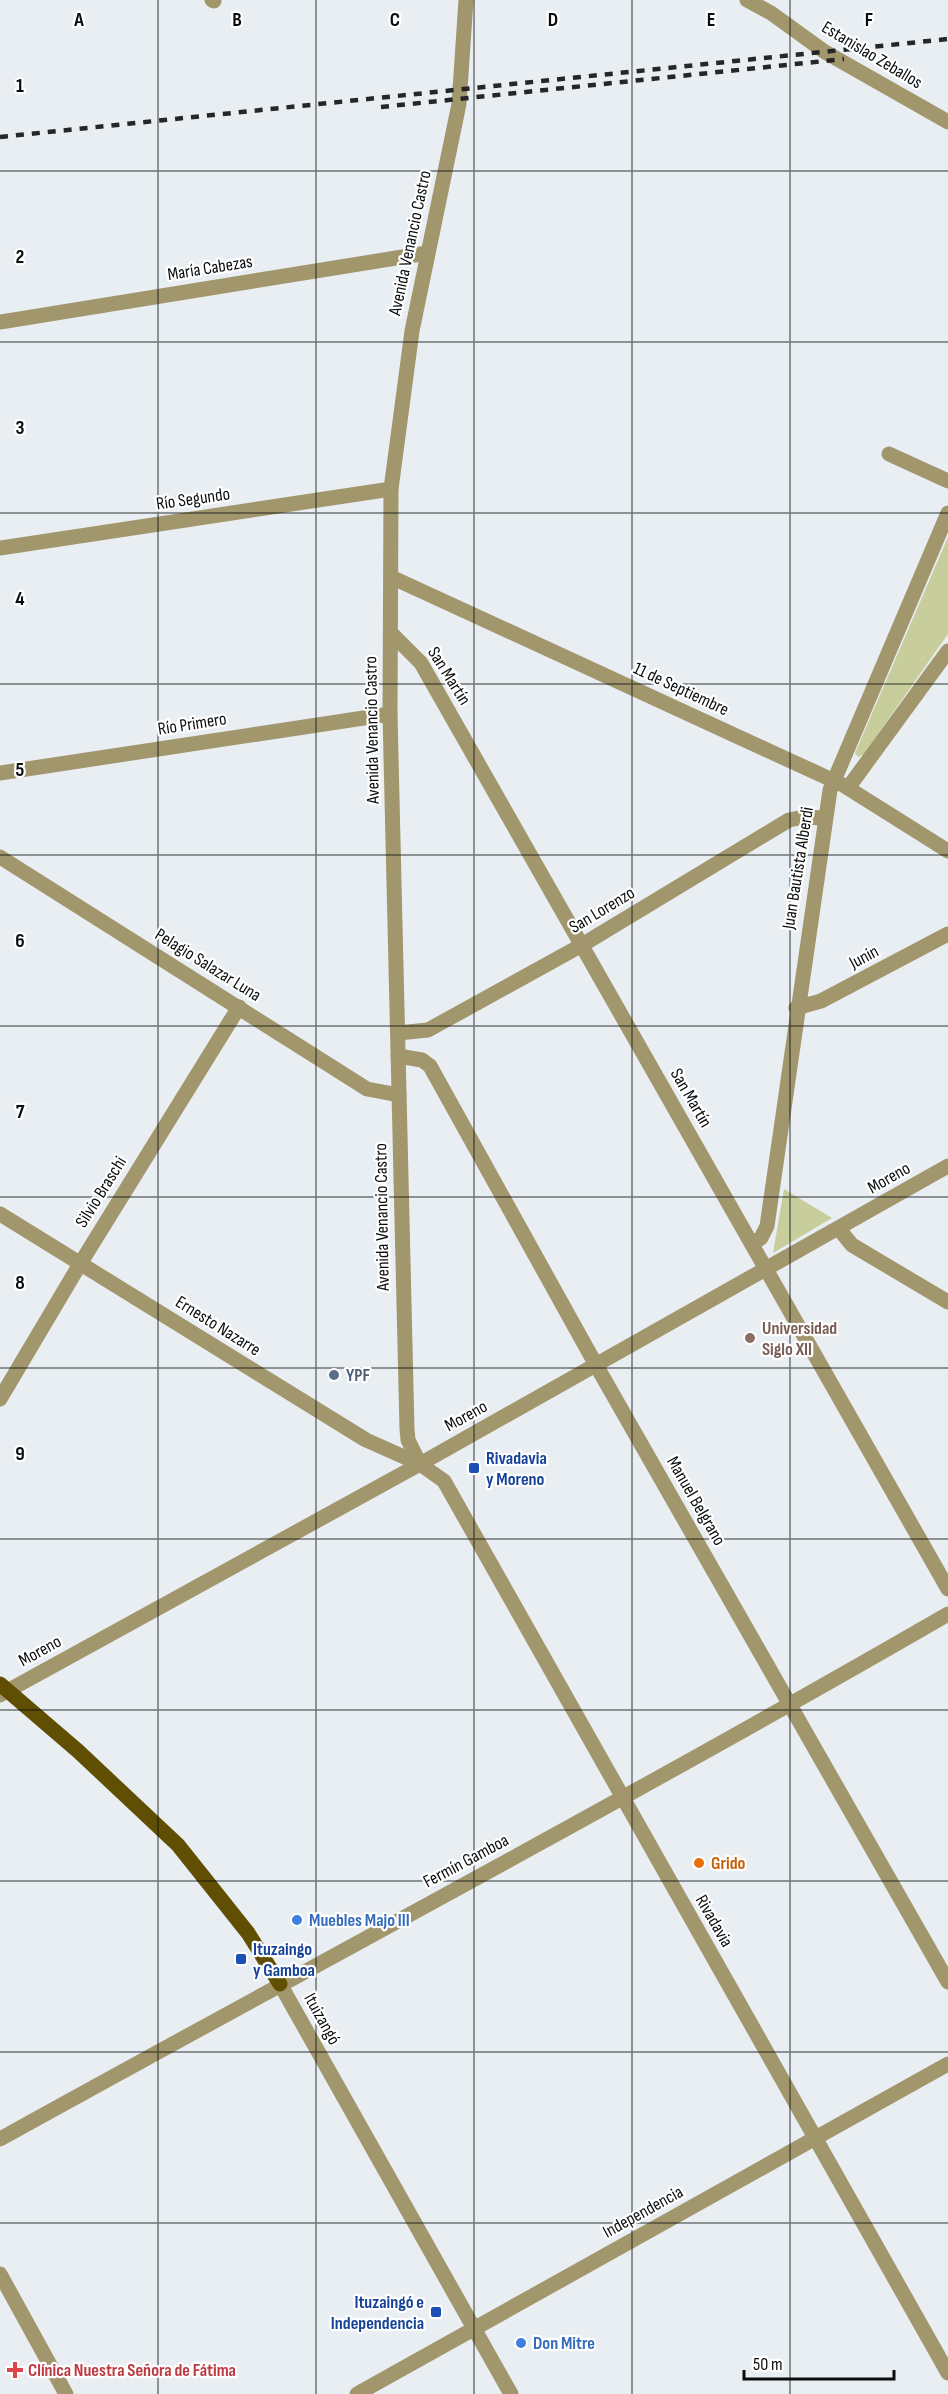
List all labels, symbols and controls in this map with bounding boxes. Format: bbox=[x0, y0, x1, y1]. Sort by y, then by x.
text: A bbox=[73, 8, 84, 32]
text: B bbox=[232, 8, 242, 32]
text: C bbox=[390, 8, 400, 32]
text: D bbox=[548, 8, 558, 32]
text: E bbox=[707, 8, 715, 32]
text: F bbox=[865, 8, 873, 32]
street label: Estanislao Zeballos bbox=[818, 17, 926, 93]
text: 1 bbox=[16, 74, 24, 98]
street label: Avenida Venancio Castro bbox=[384, 169, 436, 318]
text: 2 bbox=[16, 245, 24, 269]
street label: María Cabezas bbox=[166, 251, 254, 285]
text: 3 bbox=[16, 416, 25, 440]
street label: Río Segundo bbox=[155, 483, 231, 515]
text: 4 bbox=[15, 587, 25, 611]
street label: San Martín bbox=[423, 643, 475, 709]
street label: Avenida Venancio Castro bbox=[360, 656, 384, 805]
street label: 11 de Septiembre bbox=[630, 658, 732, 720]
street label: Río Primero bbox=[156, 708, 228, 740]
text: 5 bbox=[16, 758, 25, 782]
street label: Juan Bautista Alberdi bbox=[778, 805, 818, 932]
street label: San Lorenzo bbox=[565, 882, 639, 938]
street label: Pelagio Salazar Luna bbox=[151, 924, 265, 1006]
text: 6 bbox=[15, 929, 25, 953]
street label: Junin bbox=[845, 941, 882, 974]
street label: San Martín bbox=[666, 1065, 716, 1131]
text: 7 bbox=[16, 1100, 25, 1124]
street label: Avenida Venancio Castro bbox=[370, 1143, 394, 1292]
street label: Silvio Braschi bbox=[71, 1153, 131, 1231]
street label: Moreno bbox=[864, 1158, 914, 1198]
text: 8 bbox=[15, 1271, 25, 1295]
street label: Ernesto Nazarre bbox=[172, 1292, 264, 1360]
place label: Universidad Siglo XII bbox=[762, 1318, 837, 1360]
marker: Universidad Siglo XII bbox=[743, 1331, 757, 1345]
place label: YPF bbox=[346, 1365, 370, 1386]
marker: YPF bbox=[327, 1368, 341, 1382]
street label: Moreno bbox=[441, 1396, 491, 1436]
text: 9 bbox=[15, 1442, 25, 1466]
place label: Rivadavia y Moreno bbox=[486, 1448, 547, 1490]
street label: Manuel Belgrano bbox=[662, 1453, 730, 1549]
marker: Rivadavia y Moreno bbox=[467, 1461, 481, 1475]
street label: Moreno bbox=[15, 1631, 65, 1671]
street label: Fermín Gamboa bbox=[420, 1830, 512, 1892]
place label: Grido bbox=[711, 1853, 746, 1874]
marker: Grido bbox=[692, 1856, 706, 1870]
street label: Rivadavia bbox=[691, 1891, 737, 1951]
place label: Muebles Majo III bbox=[309, 1910, 410, 1931]
marker: Muebles Majo III bbox=[290, 1913, 304, 1927]
place label: Ituzaingo y Gamboa bbox=[253, 1939, 315, 1981]
marker: Ituzaingo y Gamboa bbox=[234, 1952, 248, 1966]
street label: Ituizangó bbox=[299, 1990, 345, 2048]
street label: Independencia bbox=[599, 2181, 687, 2243]
place label: Ituzaingó e Independencia bbox=[331, 2292, 424, 2334]
marker: Ituzaingó e Independencia bbox=[429, 2305, 443, 2319]
place label: Don Mitre bbox=[533, 2333, 595, 2354]
marker: Don Mitre bbox=[514, 2336, 528, 2350]
scale bar bbox=[744, 2343, 894, 2381]
text: 50 m bbox=[753, 2354, 783, 2375]
place label: Clínica Nuestra Señora de Fátima bbox=[28, 2360, 236, 2381]
marker: Clínica Nuestra Señora de Fátima bbox=[6, 2361, 24, 2379]

